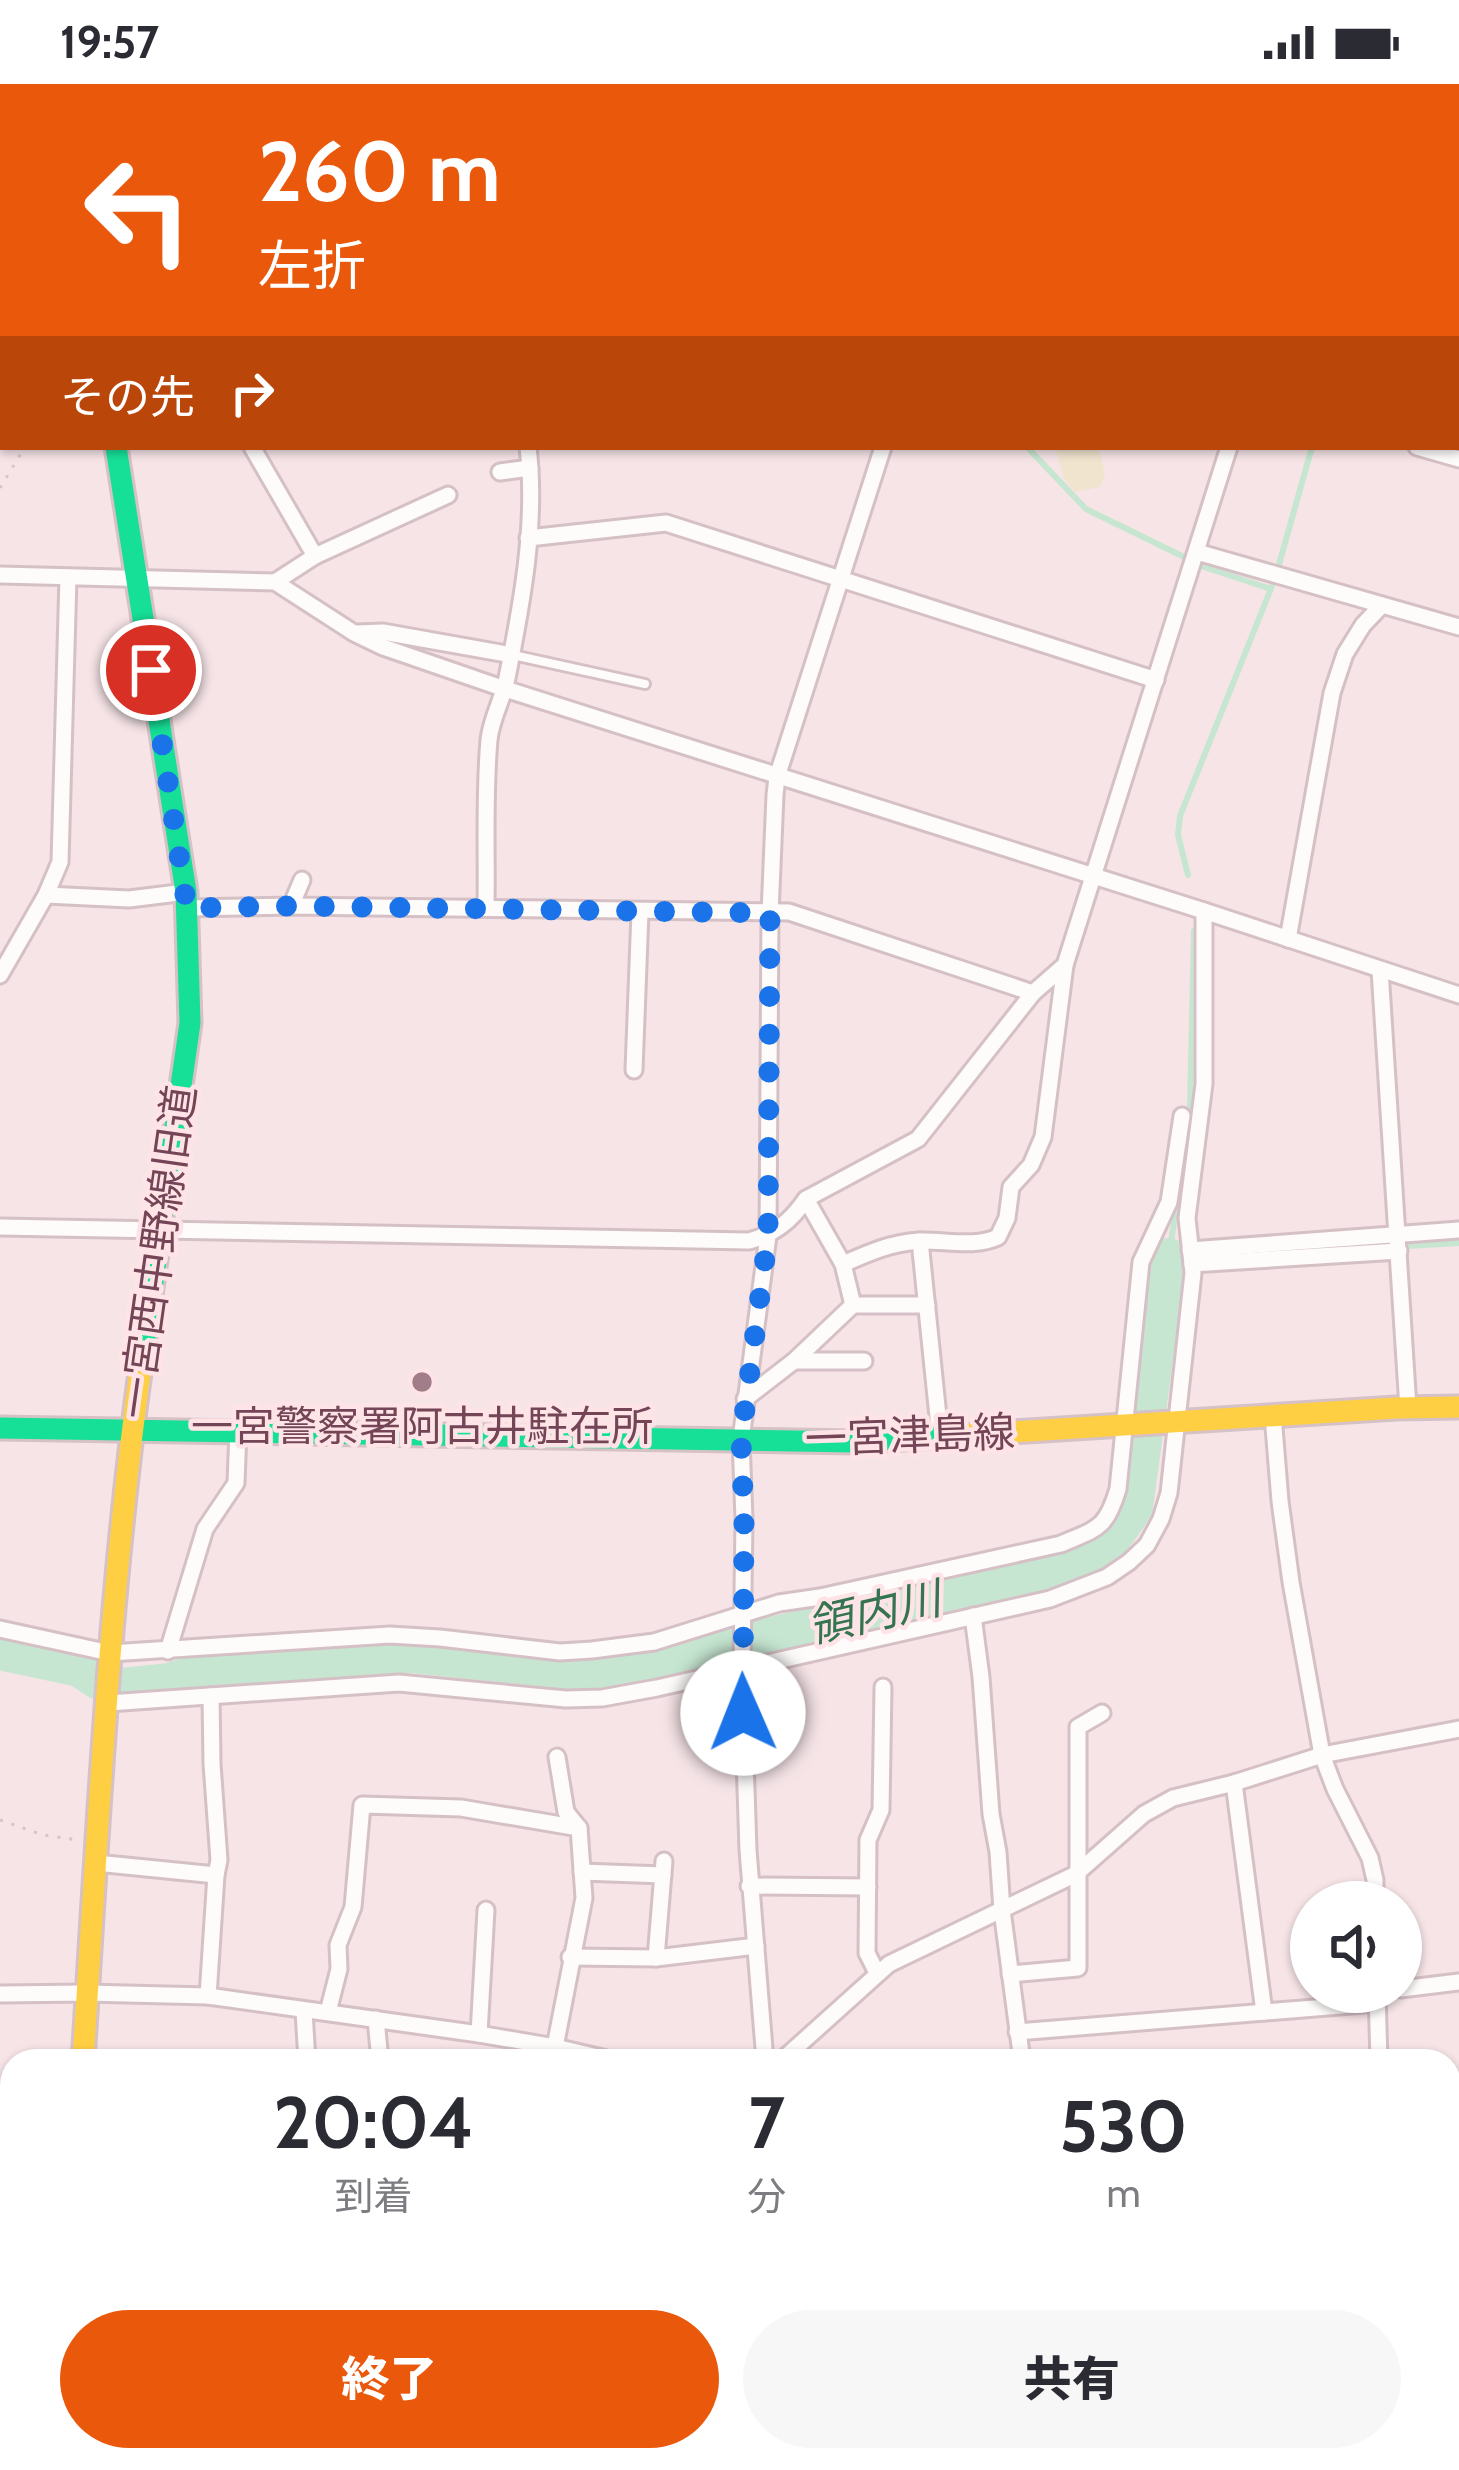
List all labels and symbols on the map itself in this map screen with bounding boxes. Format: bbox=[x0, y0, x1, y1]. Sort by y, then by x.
pin bbox=[100, 619, 202, 721]
street label: 一宮西中野線旧道 bbox=[108, 1082, 206, 1422]
marker: 一宮警察署阿古井駐在所 bbox=[409, 1369, 435, 1395]
place label: 一宮警察署阿古井駐在所 bbox=[191, 1400, 653, 1452]
street label: 一宮津島線 bbox=[804, 1405, 1016, 1465]
water label: 領内川 bbox=[802, 1570, 950, 1653]
position arrow bbox=[680, 1650, 806, 1776]

